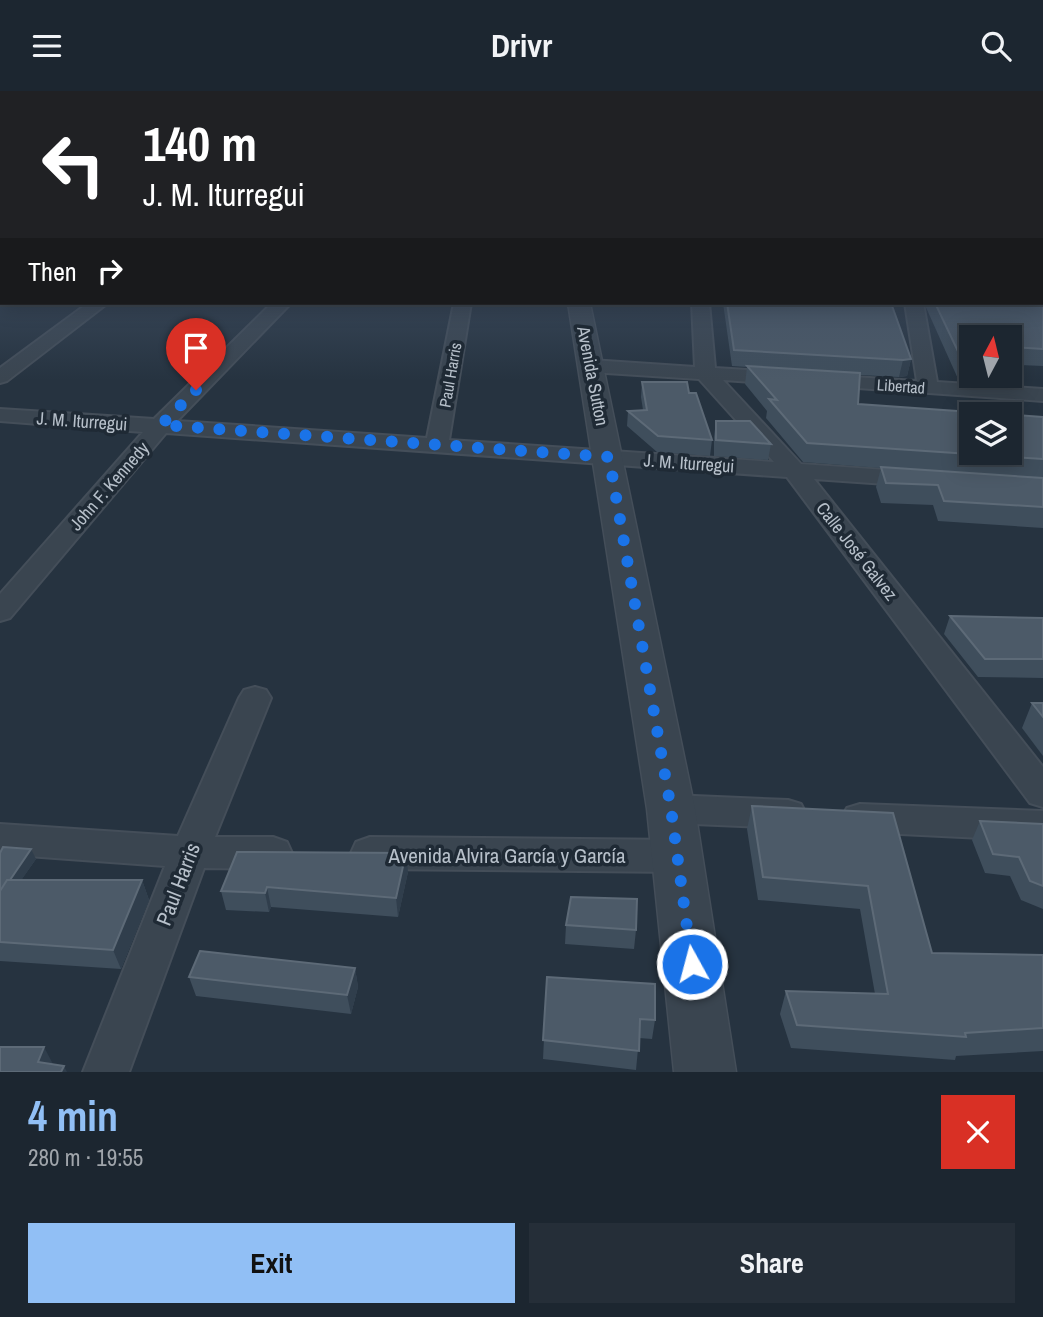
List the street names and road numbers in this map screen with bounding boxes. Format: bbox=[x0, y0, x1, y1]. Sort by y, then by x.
street label: Avenida Sutton bbox=[571, 323, 615, 428]
street label: Paul Harris bbox=[433, 341, 467, 409]
street label: Libertad bbox=[876, 373, 926, 399]
street label: J. M. Iturregui bbox=[36, 405, 128, 437]
street label: John F. Kennedy bbox=[63, 436, 155, 536]
street label: J. M. Iturregui bbox=[643, 447, 735, 479]
street label: Calle José Galvez bbox=[811, 496, 903, 606]
street label: Paul Harris bbox=[149, 839, 207, 929]
street label: Avenida Alvira García y García bbox=[387, 841, 626, 870]

